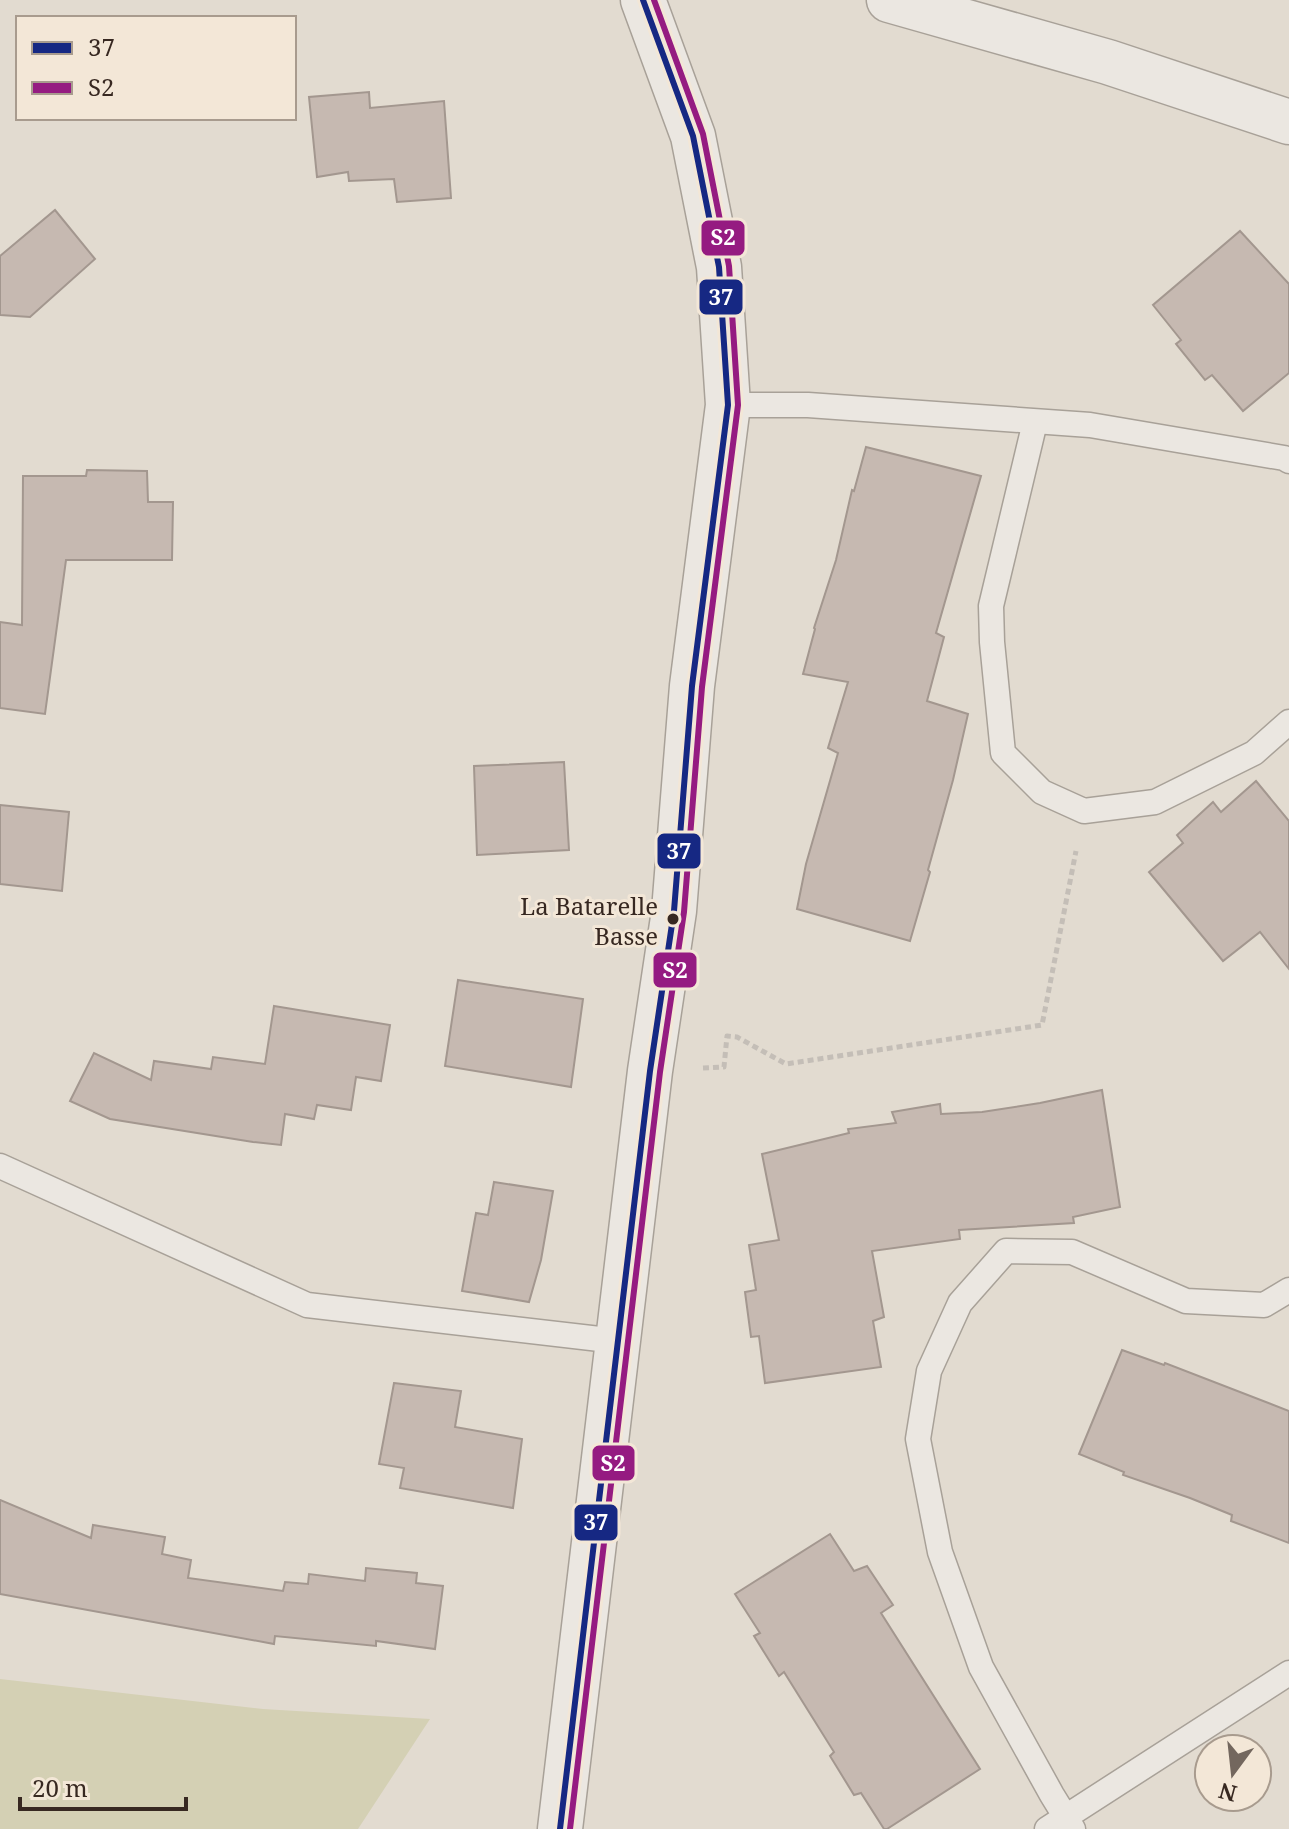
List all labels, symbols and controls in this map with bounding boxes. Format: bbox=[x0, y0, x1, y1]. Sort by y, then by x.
legend bbox=[16, 16, 296, 120]
text: 37 bbox=[88, 30, 115, 63]
text: S2 bbox=[88, 70, 114, 103]
line badge: S2 bbox=[700, 219, 746, 257]
text: S2 bbox=[710, 221, 736, 251]
line badge: 37 bbox=[698, 278, 744, 316]
text: 37 bbox=[709, 281, 733, 311]
line badge: 37 bbox=[656, 832, 702, 870]
text: 37 bbox=[667, 835, 691, 865]
place label: La Batarelle Basse bbox=[520, 889, 658, 952]
marker: La Batarelle Basse bbox=[665, 911, 681, 927]
line badge: S2 bbox=[652, 951, 698, 989]
text: S2 bbox=[662, 954, 688, 984]
line badge: S2 bbox=[591, 1444, 636, 1482]
text: S2 bbox=[600, 1447, 626, 1477]
line badge: 37 bbox=[573, 1503, 619, 1542]
text: 37 bbox=[584, 1506, 608, 1536]
north arrow bbox=[1193, 1733, 1273, 1813]
scale bar bbox=[20, 1761, 186, 1811]
text: 20 m bbox=[32, 1771, 88, 1804]
text: N bbox=[1215, 1777, 1240, 1810]

